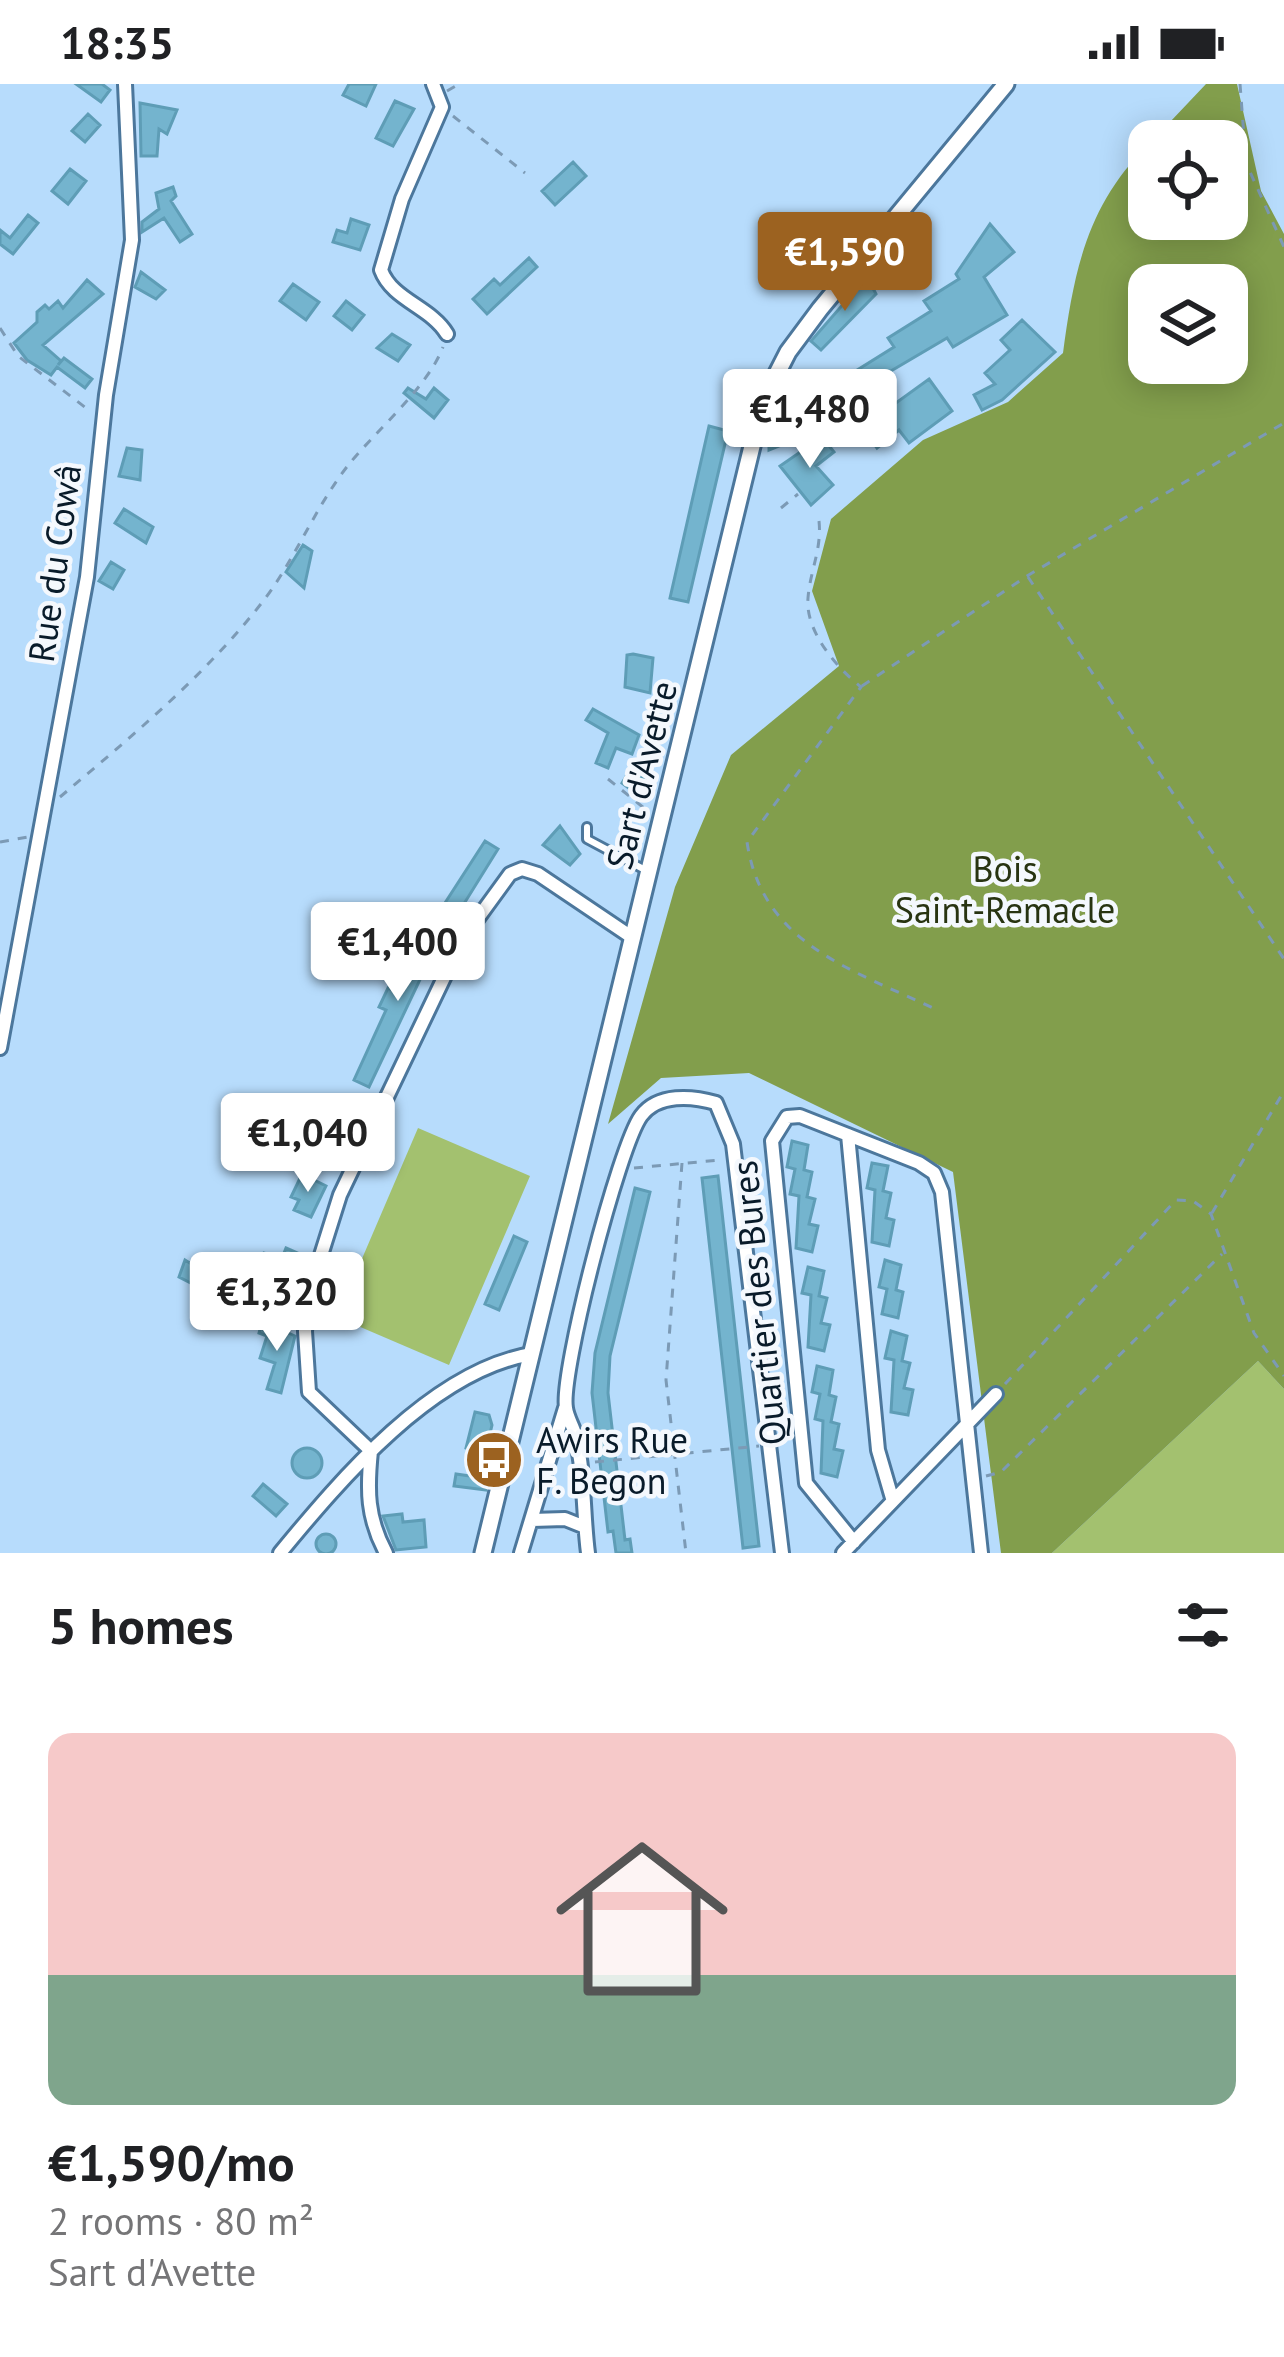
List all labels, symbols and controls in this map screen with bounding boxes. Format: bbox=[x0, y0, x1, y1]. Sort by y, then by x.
text: 18:35 bbox=[60, 13, 174, 71]
map controls bbox=[1128, 120, 1248, 384]
button: locate bbox=[1128, 120, 1248, 240]
pin: €1,590 bbox=[747, 212, 943, 314]
text: €1,590 bbox=[785, 225, 905, 276]
button: layers bbox=[1128, 264, 1248, 384]
pin: €1,480 bbox=[712, 369, 908, 471]
text: €1,480 bbox=[750, 382, 870, 433]
street label: Rue du Cowâ bbox=[17, 461, 91, 665]
street label: Sart d'Avette bbox=[595, 676, 687, 874]
park label: Bois Saint-Remacle bbox=[895, 845, 1115, 933]
pin: €1,400 bbox=[300, 902, 496, 1004]
text: €1,400 bbox=[338, 915, 458, 966]
pin: €1,040 bbox=[210, 1093, 406, 1195]
text: €1,040 bbox=[248, 1106, 368, 1157]
street label: Quartier des Bures bbox=[720, 1158, 796, 1448]
pin: €1,320 bbox=[179, 1252, 375, 1354]
text: €1,320 bbox=[217, 1265, 337, 1316]
place label: Awirs Rue F. Begon bbox=[536, 1416, 688, 1504]
bus stop icon: Awirs Rue F. Begon bbox=[463, 1429, 525, 1491]
text: 5 homes bbox=[48, 1592, 234, 1658]
icon: filters bbox=[1170, 1592, 1236, 1658]
icon: home bbox=[534, 1811, 750, 2027]
text: €1,590/mo bbox=[48, 2129, 295, 2195]
text: 2 rooms · 80 m² bbox=[48, 2195, 314, 2246]
text: Sart d'Avette bbox=[48, 2246, 256, 2297]

